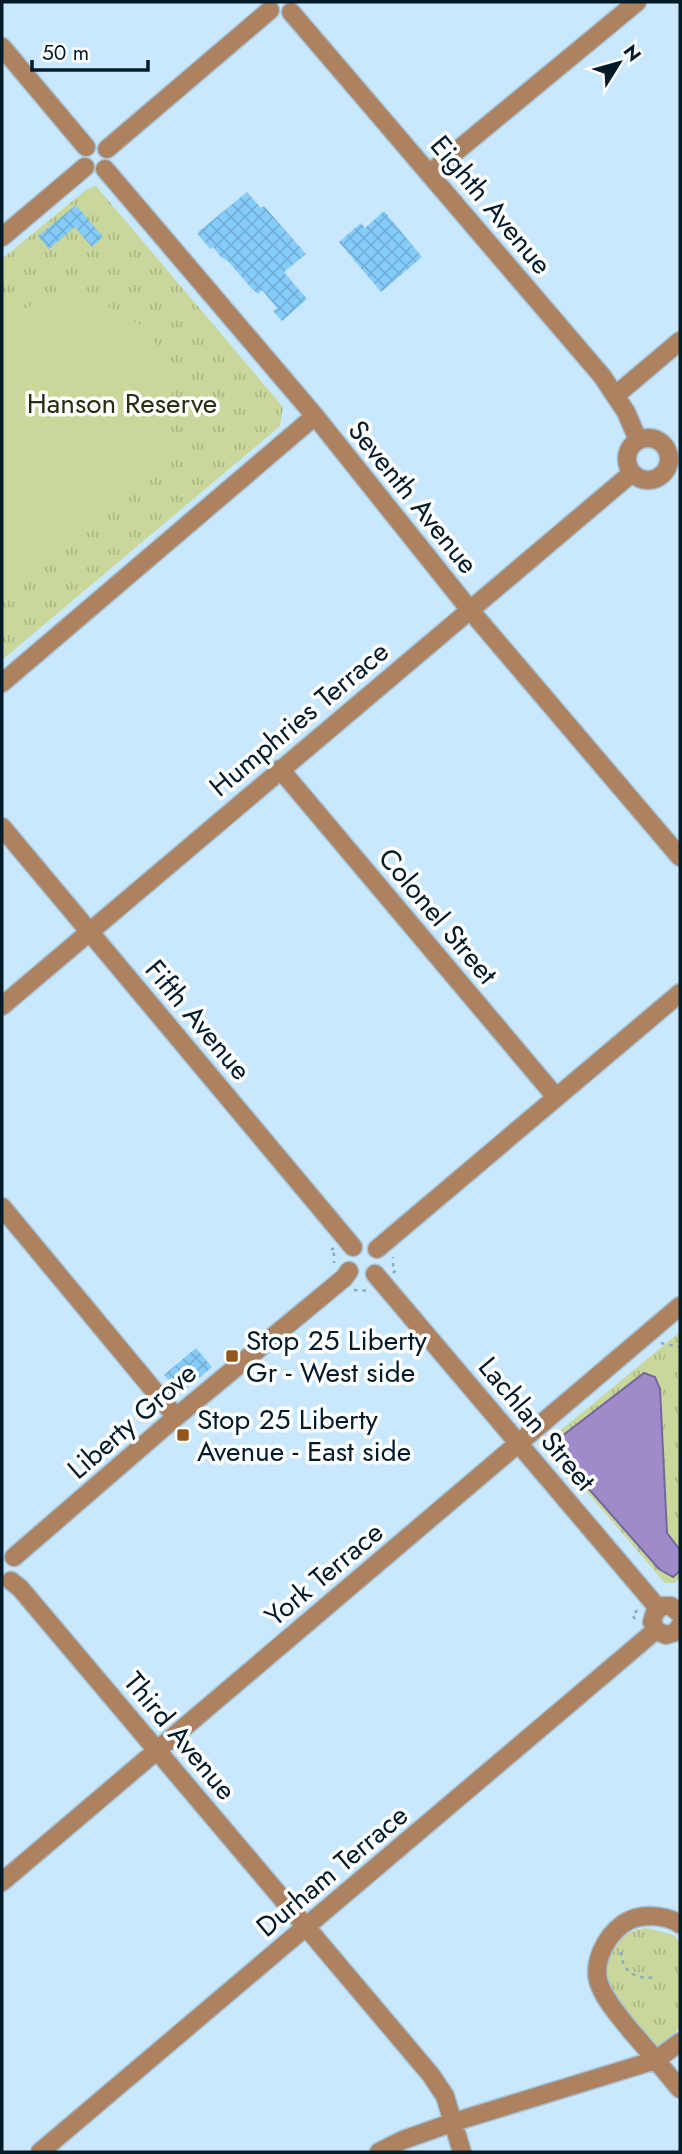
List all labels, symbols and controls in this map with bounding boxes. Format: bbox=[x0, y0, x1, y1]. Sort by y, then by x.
scale bar bbox=[32, 28, 147, 72]
north arrow bbox=[584, 28, 654, 98]
text: 50 m bbox=[42, 38, 89, 68]
text: N bbox=[617, 39, 648, 67]
street label: Eighth Avenue bbox=[421, 127, 561, 283]
park label: Hanson Reserve bbox=[27, 383, 217, 424]
street label: Seventh Avenue bbox=[338, 411, 488, 583]
street label: Humphries Terrace bbox=[200, 632, 398, 806]
street label: Colonel Street bbox=[369, 839, 508, 993]
street label: Fifth Avenue bbox=[135, 951, 261, 1089]
place label: Stop 25 Liberty Gr - West side bbox=[246, 1320, 427, 1393]
marker: Stop 25 Liberty Gr - West side bbox=[224, 1348, 240, 1364]
street label: Lachlan Street bbox=[469, 1348, 606, 1500]
street label: Liberty Grove bbox=[58, 1353, 206, 1489]
place label: Stop 25 Liberty Avenue - East side bbox=[197, 1399, 411, 1472]
marker: Stop 25 Liberty Avenue - East side bbox=[175, 1427, 191, 1443]
street label: York Terrace bbox=[256, 1512, 392, 1636]
street label: Third Avenue bbox=[114, 1663, 246, 1809]
street label: Durham Terrace bbox=[247, 1795, 417, 1947]

